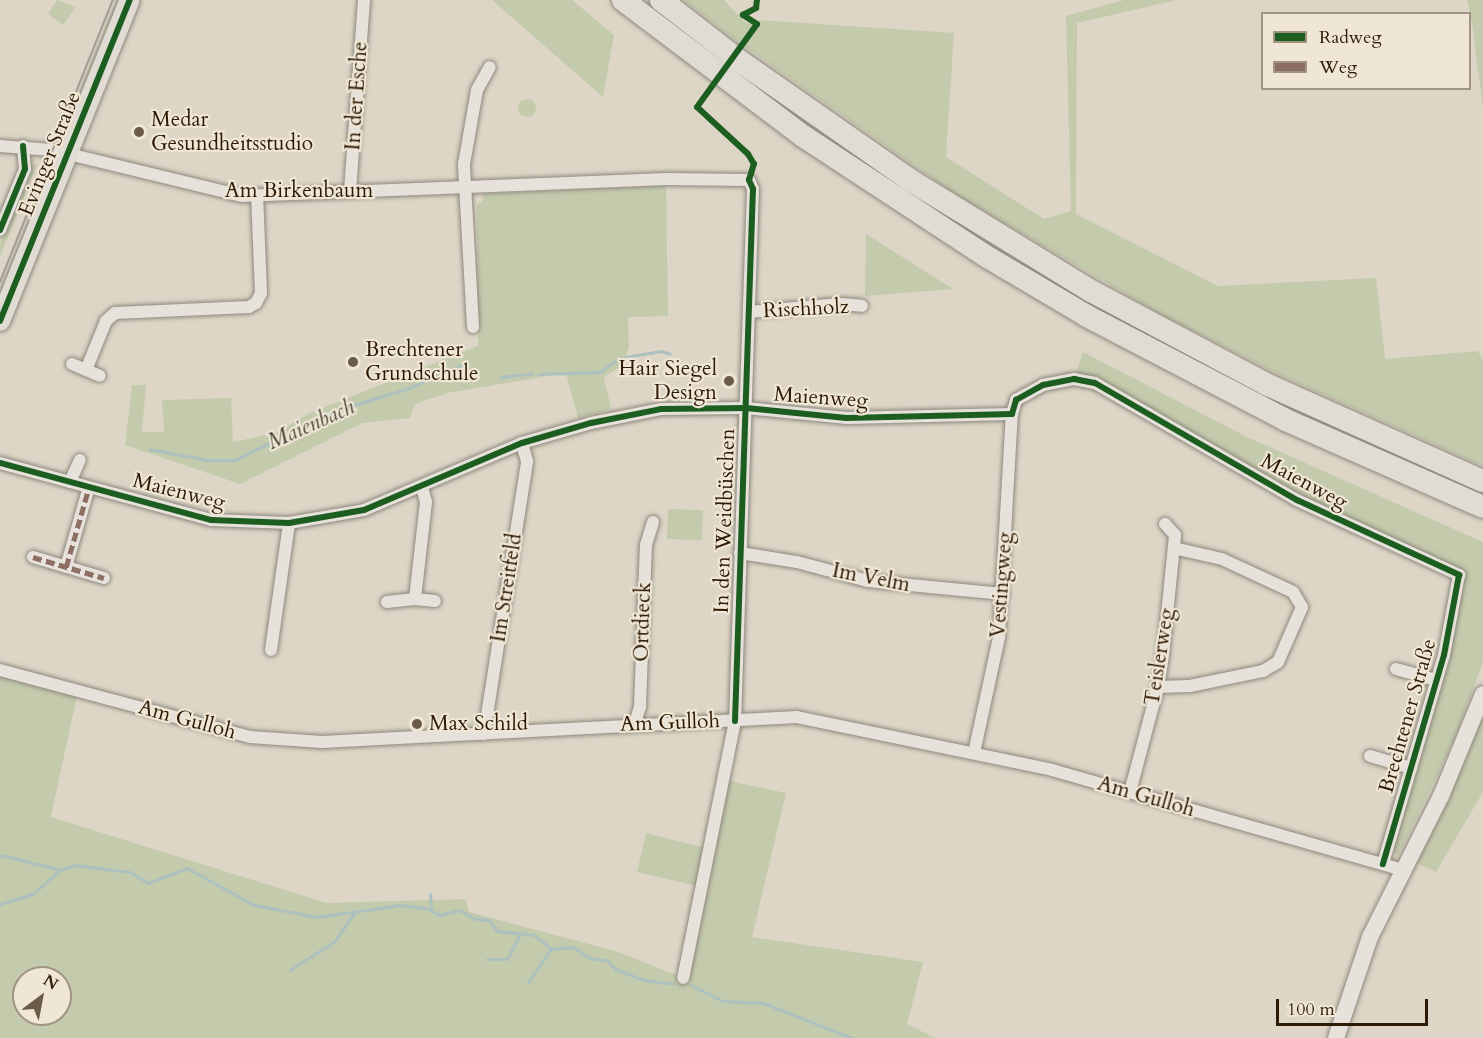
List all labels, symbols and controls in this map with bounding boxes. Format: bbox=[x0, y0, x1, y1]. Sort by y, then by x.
legend bbox=[1261, 12, 1471, 90]
text: Radweg bbox=[1319, 25, 1382, 50]
street label: In der Esche bbox=[341, 41, 373, 151]
text: Weg bbox=[1319, 55, 1357, 80]
street label: Evinger Straße bbox=[14, 88, 86, 220]
place label: Medar Gesundheitsstudio bbox=[151, 107, 313, 157]
marker: Medar Gesundheitsstudio bbox=[132, 125, 146, 139]
street label: Am Birkenbaum bbox=[225, 178, 373, 204]
street label: Rischholz bbox=[762, 294, 850, 324]
place label: Brechtener Grundschule bbox=[365, 337, 478, 387]
marker: Brechtener Grundschule bbox=[346, 355, 360, 369]
place label: Hair Siegel Design bbox=[619, 356, 717, 406]
marker: Hair Siegel Design bbox=[722, 374, 736, 388]
street label: Maienweg bbox=[773, 382, 869, 414]
water label: Maienbach bbox=[263, 394, 359, 456]
street label: In den Weidbüschen bbox=[709, 428, 741, 614]
street label: Maienweg bbox=[1256, 449, 1352, 515]
street label: Maienweg bbox=[130, 468, 228, 516]
street label: Vestingweg bbox=[986, 531, 1018, 639]
street label: Im Streitfeld bbox=[486, 532, 528, 644]
street label: Im Velm bbox=[830, 558, 912, 598]
street label: Ortdieck bbox=[629, 582, 657, 662]
street label: Teislerweg bbox=[1140, 606, 1180, 708]
street label: Brechtener Straße bbox=[1374, 636, 1442, 796]
street label: Am Gulloh bbox=[135, 695, 239, 745]
street label: Am Gulloh bbox=[620, 709, 720, 737]
place label: Max Schild bbox=[429, 711, 528, 737]
marker: Max Schild bbox=[410, 717, 424, 731]
street label: Am Gulloh bbox=[1094, 771, 1198, 823]
north arrow bbox=[12, 966, 72, 1026]
text: N bbox=[39, 969, 62, 995]
scale bar bbox=[1279, 987, 1430, 1025]
text: 100 m bbox=[1287, 997, 1335, 1022]

